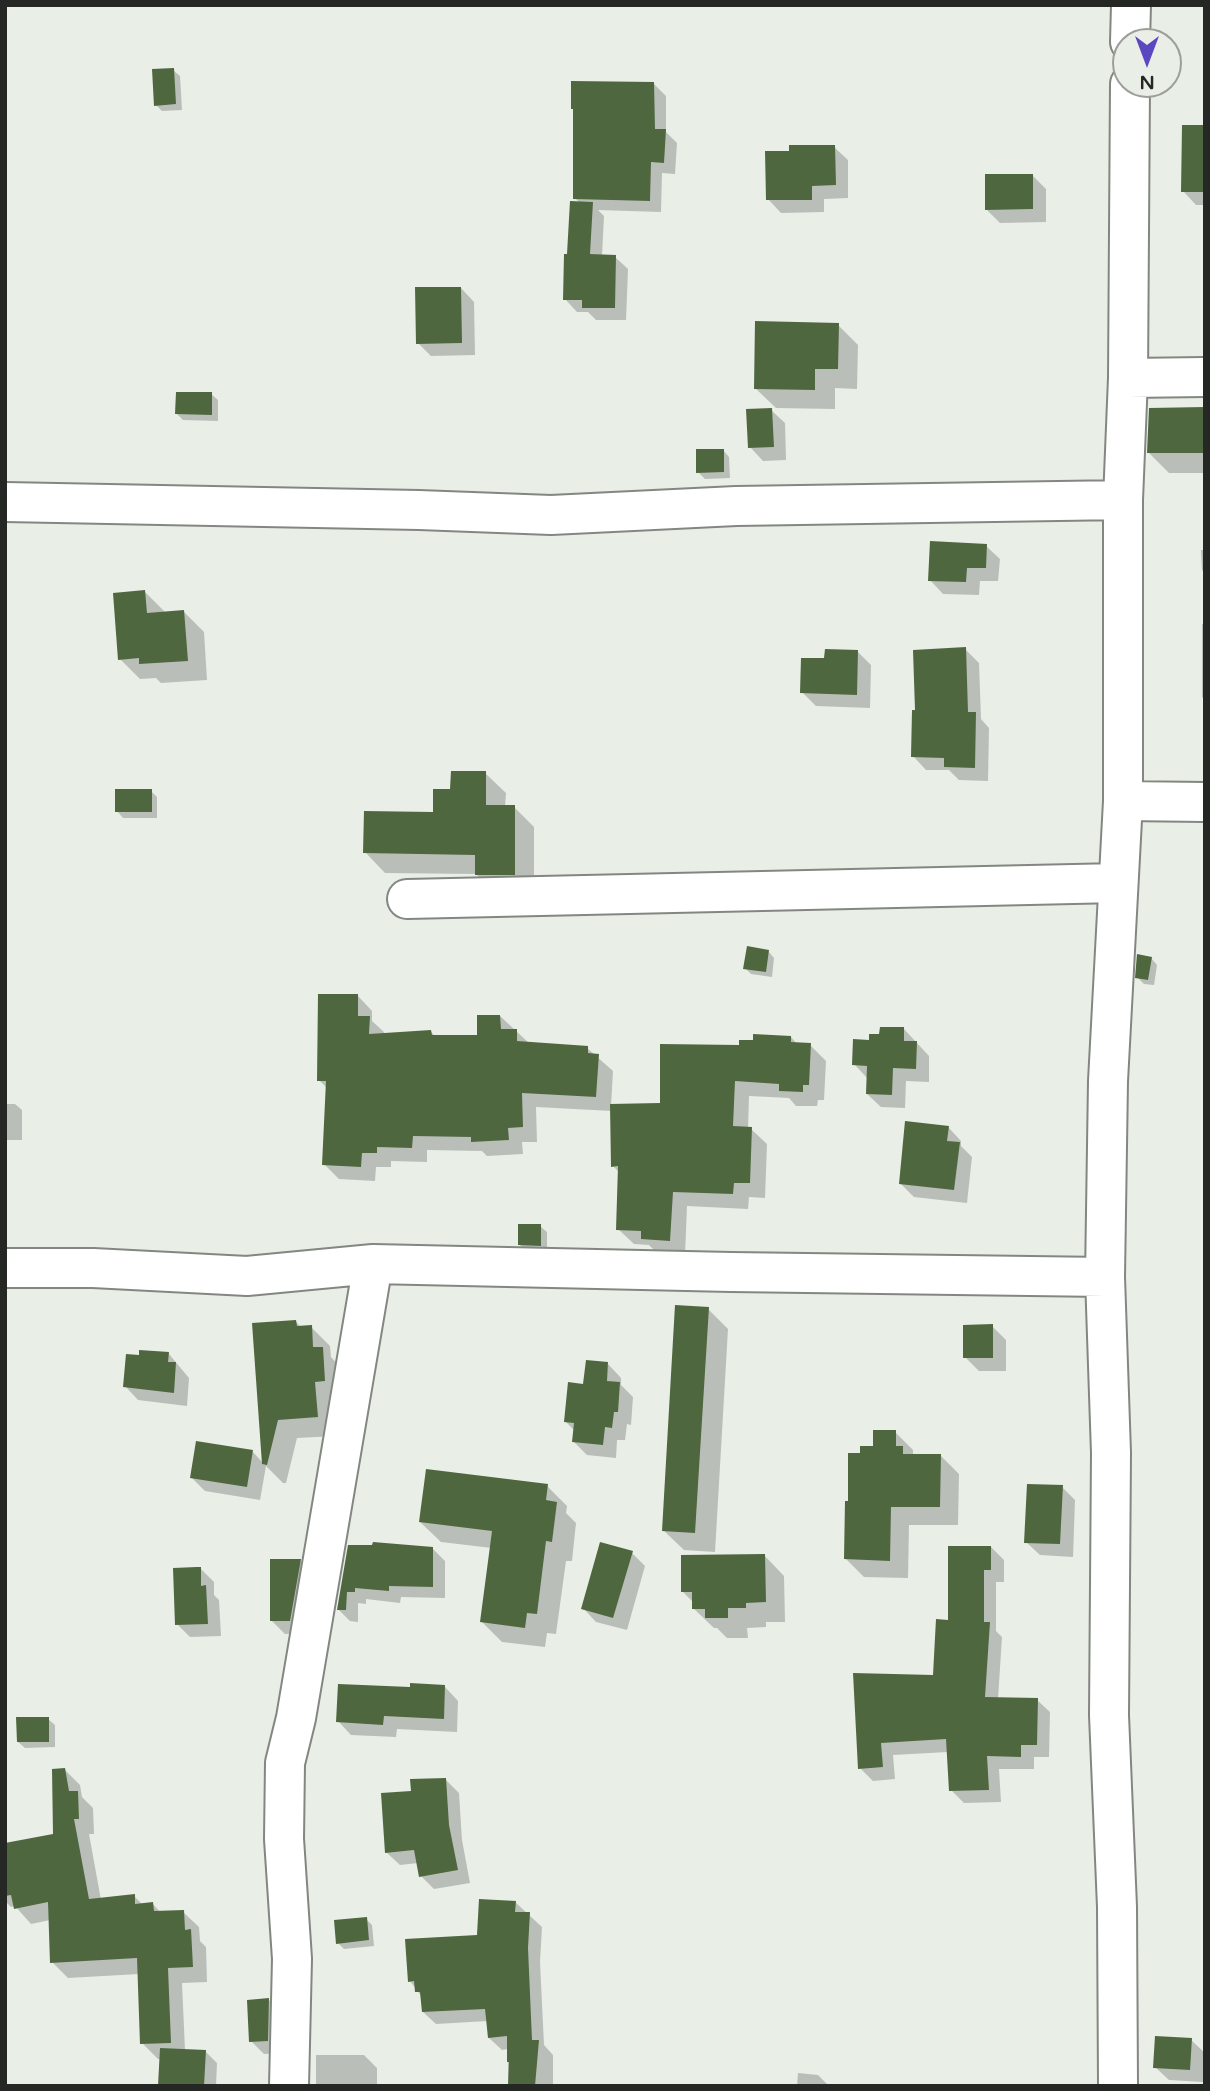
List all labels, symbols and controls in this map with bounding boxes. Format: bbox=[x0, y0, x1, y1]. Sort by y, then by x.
north arrow bbox=[1112, 28, 1182, 98]
text: N bbox=[1139, 71, 1155, 93]

